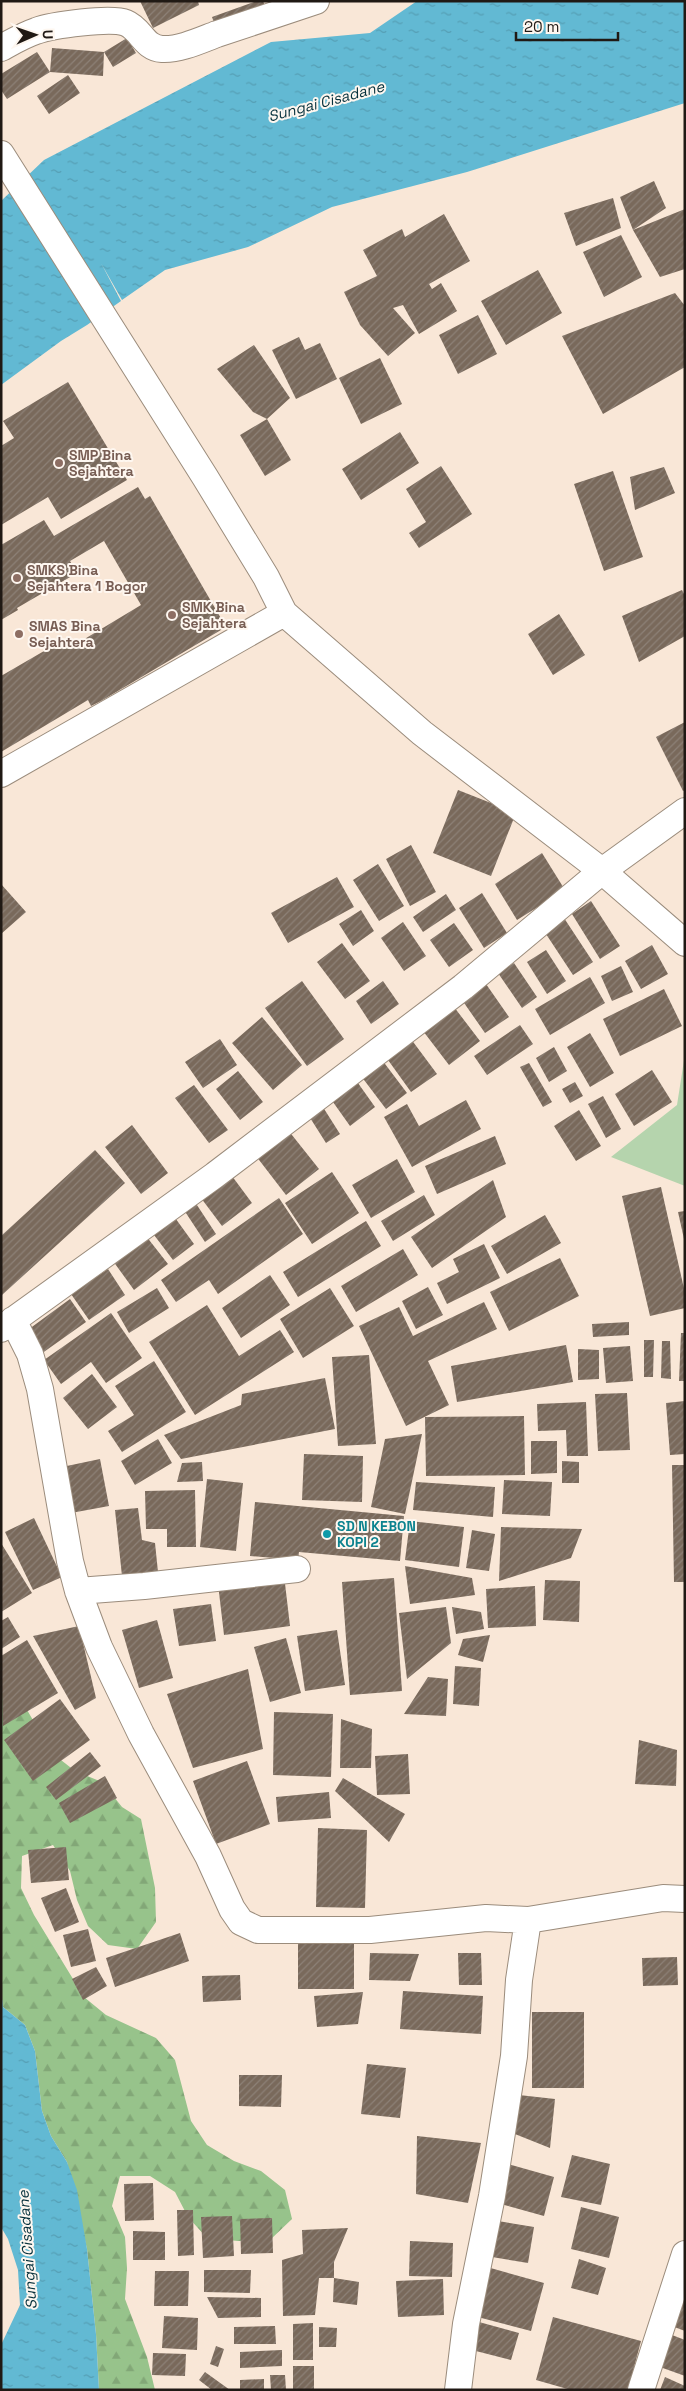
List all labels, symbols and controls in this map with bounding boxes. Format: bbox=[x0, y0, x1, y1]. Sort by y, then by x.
north arrow bbox=[10, 10, 60, 60]
scale bar bbox=[516, 10, 618, 42]
text: 20 m bbox=[524, 17, 559, 36]
text: U bbox=[39, 30, 57, 40]
water label: Sungai Cisadane bbox=[266, 76, 387, 126]
place label: SMP Bina Sejahtera bbox=[69, 446, 134, 480]
marker: SMP Bina Sejahtera bbox=[53, 457, 65, 469]
place label: SMKS Bina Sejahtera 1 Bogor bbox=[27, 561, 146, 595]
marker: SMKS Bina Sejahtera 1 Bogor bbox=[11, 572, 23, 584]
place label: SMK Bina Sejahtera bbox=[182, 598, 247, 632]
marker: SMK Bina Sejahtera bbox=[166, 609, 178, 621]
place label: SMAS Bina Sejahtera bbox=[29, 617, 100, 651]
marker: SMAS Bina Sejahtera bbox=[13, 628, 25, 640]
place label: SD N KEBON KOPI 2 bbox=[337, 1517, 416, 1551]
marker: SD N KEBON KOPI 2 bbox=[321, 1528, 333, 1540]
water label: Sungai Cisadane bbox=[13, 2189, 41, 2310]

